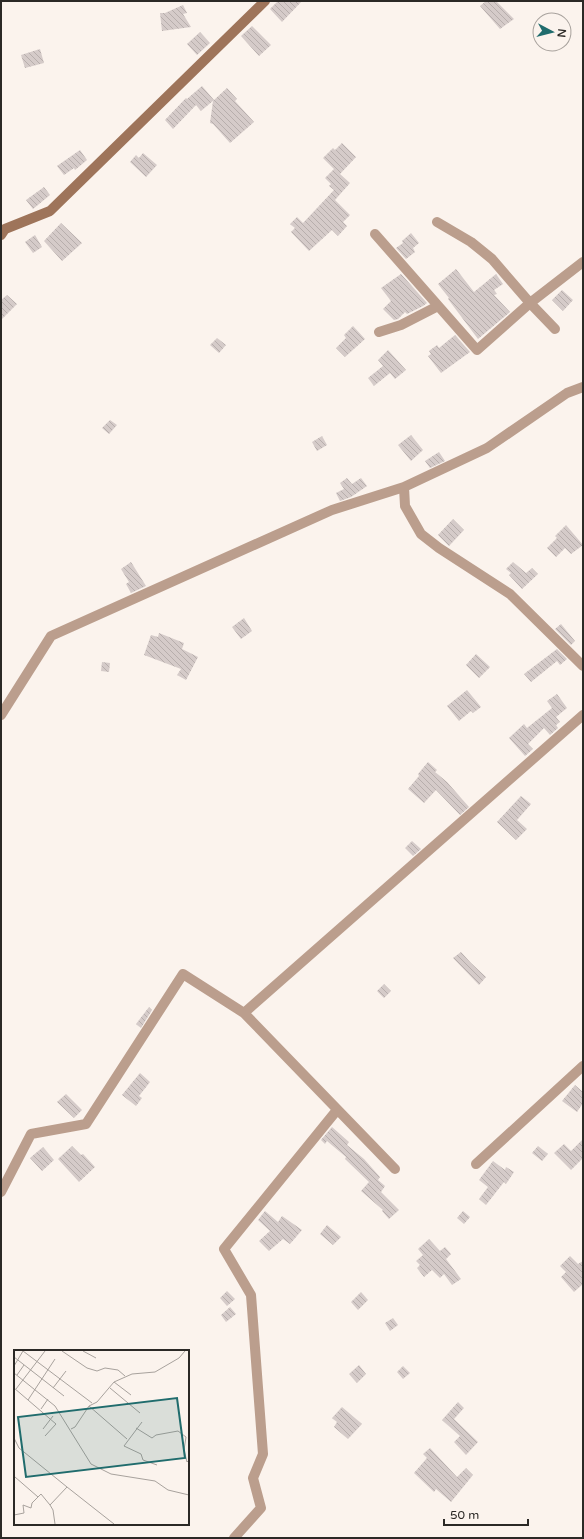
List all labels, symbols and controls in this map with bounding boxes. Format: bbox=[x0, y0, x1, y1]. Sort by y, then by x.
north arrow bbox=[532, 12, 572, 52]
text: N bbox=[554, 28, 568, 38]
inset map bbox=[14, 1350, 189, 1525]
scale bar bbox=[444, 1501, 528, 1527]
text: 50 m bbox=[450, 1508, 479, 1522]

